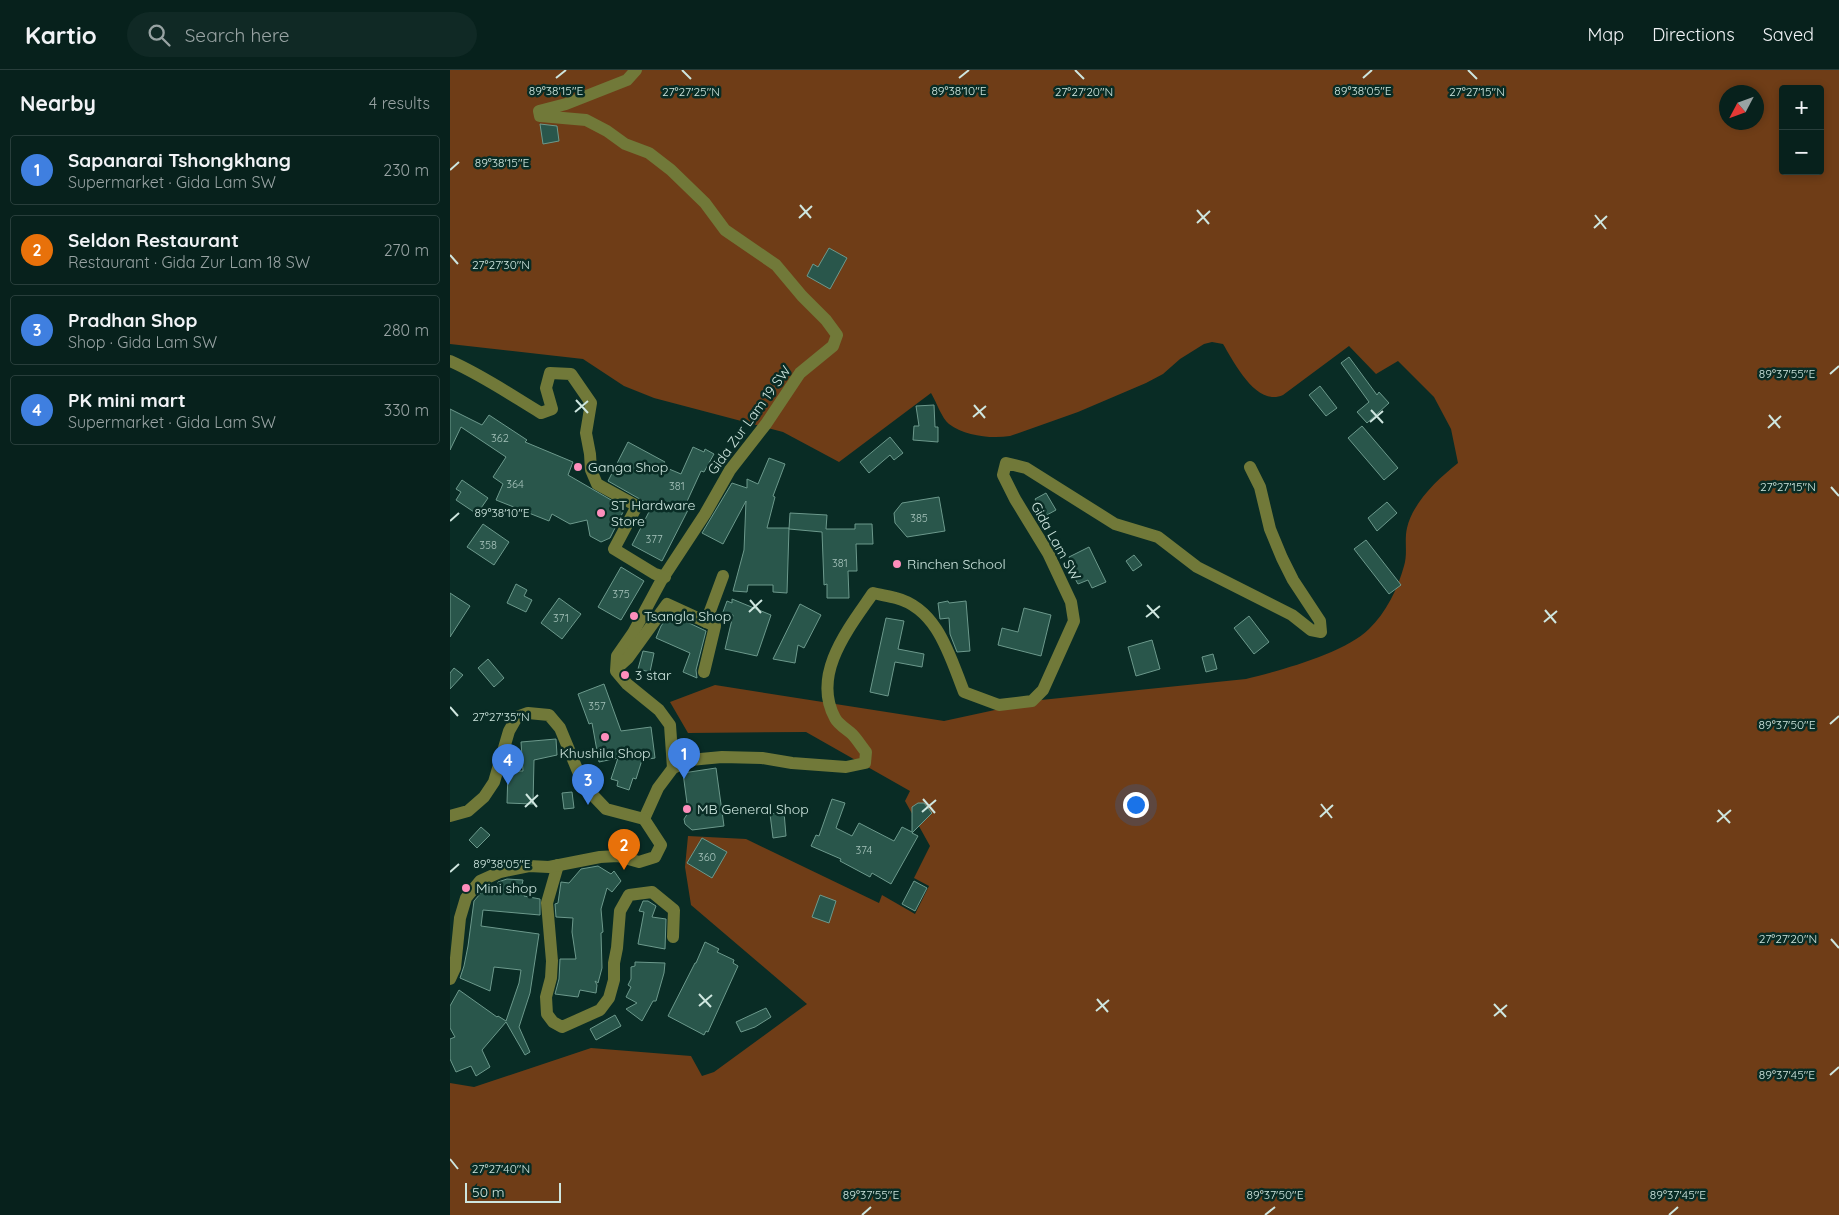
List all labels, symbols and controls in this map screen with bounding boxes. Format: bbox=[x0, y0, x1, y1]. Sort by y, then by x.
search box bbox=[127, 12, 477, 57]
text: Kartio bbox=[25, 20, 97, 50]
icon: search bbox=[145, 21, 173, 49]
text: Search here bbox=[185, 23, 290, 47]
text: Map bbox=[1587, 23, 1624, 46]
text: Directions bbox=[1652, 23, 1735, 46]
text: Saved bbox=[1763, 23, 1814, 46]
text: 89°38'15"E bbox=[529, 83, 584, 98]
text: 89°38'10"E bbox=[931, 83, 987, 98]
text: 89°38'05"E bbox=[1334, 83, 1392, 98]
text: 27°27'25"N bbox=[662, 84, 720, 99]
text: 27°27'20"N bbox=[1055, 84, 1113, 99]
text: 27°27'15"N bbox=[1449, 84, 1505, 99]
north arrow bbox=[1719, 85, 1764, 130]
map controls bbox=[1779, 85, 1824, 175]
button: + bbox=[1779, 85, 1824, 130]
text: Nearby bbox=[20, 90, 96, 116]
text: 4 results bbox=[369, 93, 430, 113]
button: − bbox=[1779, 130, 1824, 175]
text: Sapanarai Tshongkhang bbox=[68, 148, 291, 172]
text: 89°38'15"E bbox=[475, 155, 530, 170]
text: 1 bbox=[34, 160, 40, 180]
text: 230 m bbox=[383, 160, 429, 180]
text: Supermarket · Gida Lam SW bbox=[68, 172, 276, 192]
text: Seldon Restaurant bbox=[68, 228, 239, 252]
text: 2 bbox=[32, 240, 42, 260]
text: 270 m bbox=[384, 240, 429, 260]
text: Restaurant · Gida Zur Lam 18 SW bbox=[68, 252, 310, 272]
text: 27°27'30"N bbox=[472, 257, 530, 272]
text: Pradhan Shop bbox=[68, 308, 197, 332]
text: 3 bbox=[33, 320, 41, 340]
text: 280 m bbox=[383, 320, 429, 340]
text: Shop · Gida Lam SW bbox=[68, 332, 217, 352]
street label: Gida Zur Lam 19 SW bbox=[703, 362, 795, 478]
text: 89°37'55"E bbox=[1759, 366, 1815, 381]
text: PK mini mart bbox=[68, 388, 186, 412]
text: 4 bbox=[32, 400, 42, 420]
text: 330 m bbox=[384, 400, 429, 420]
text: Supermarket · Gida Lam SW bbox=[68, 412, 276, 432]
house number: 362 bbox=[491, 431, 509, 445]
place label: Ganga Shop bbox=[588, 458, 668, 476]
marker: Ganga Shop bbox=[572, 461, 584, 473]
house number: 364 bbox=[506, 477, 524, 491]
house number: 381 bbox=[669, 479, 685, 493]
text: 27°27'15"N bbox=[1760, 479, 1816, 494]
place label: ST Hardware Store bbox=[611, 496, 695, 530]
street label: Gida Lam SW bbox=[1027, 498, 1085, 584]
text: 89°38'10"E bbox=[474, 505, 530, 520]
marker: ST Hardware Store bbox=[595, 507, 607, 519]
house number: 385 bbox=[910, 511, 928, 525]
house number: 377 bbox=[645, 532, 663, 546]
house number: 358 bbox=[479, 538, 497, 552]
place label: Rinchen School bbox=[907, 555, 1006, 573]
house number: 381 bbox=[832, 556, 848, 570]
marker: Rinchen School bbox=[891, 558, 903, 570]
house number: 375 bbox=[612, 587, 630, 601]
place label: Tsangla Shop bbox=[644, 607, 731, 625]
marker: Tsangla Shop bbox=[628, 610, 640, 622]
house number: 371 bbox=[553, 611, 569, 625]
place label: 3 star bbox=[635, 666, 672, 684]
marker: 3 star bbox=[619, 669, 631, 681]
house number: 357 bbox=[588, 699, 606, 713]
text: 27°27'35"N bbox=[472, 709, 530, 724]
text: 89°37'50"E bbox=[1758, 717, 1816, 732]
marker: Khushila Shop bbox=[599, 731, 611, 743]
pin: 1 bbox=[668, 738, 700, 779]
pin: 4 bbox=[492, 744, 524, 785]
place label: Khushila Shop bbox=[559, 744, 651, 762]
pin: 3 bbox=[572, 764, 604, 805]
your location bbox=[1123, 792, 1149, 818]
place label: MB General Shop bbox=[697, 800, 809, 818]
marker: MB General Shop bbox=[681, 803, 693, 815]
pin: 2 bbox=[608, 829, 640, 870]
house number: 374 bbox=[856, 843, 873, 857]
house number: 360 bbox=[698, 850, 716, 864]
text: 89°38'05"E bbox=[473, 856, 531, 871]
place label: Mini shop bbox=[476, 879, 537, 897]
marker: Mini shop bbox=[460, 882, 472, 894]
text: 27°27'20"N bbox=[1759, 931, 1817, 946]
text: 89°37'45"E bbox=[1759, 1067, 1815, 1082]
text: 27°27'40"N bbox=[472, 1161, 530, 1176]
scale bar bbox=[465, 1180, 561, 1203]
text: 50 m bbox=[472, 1183, 505, 1201]
text: 89°37'55"E bbox=[843, 1187, 899, 1202]
text: 89°37'50"E bbox=[1246, 1187, 1304, 1202]
text: 89°37'45"E bbox=[1650, 1187, 1706, 1202]

